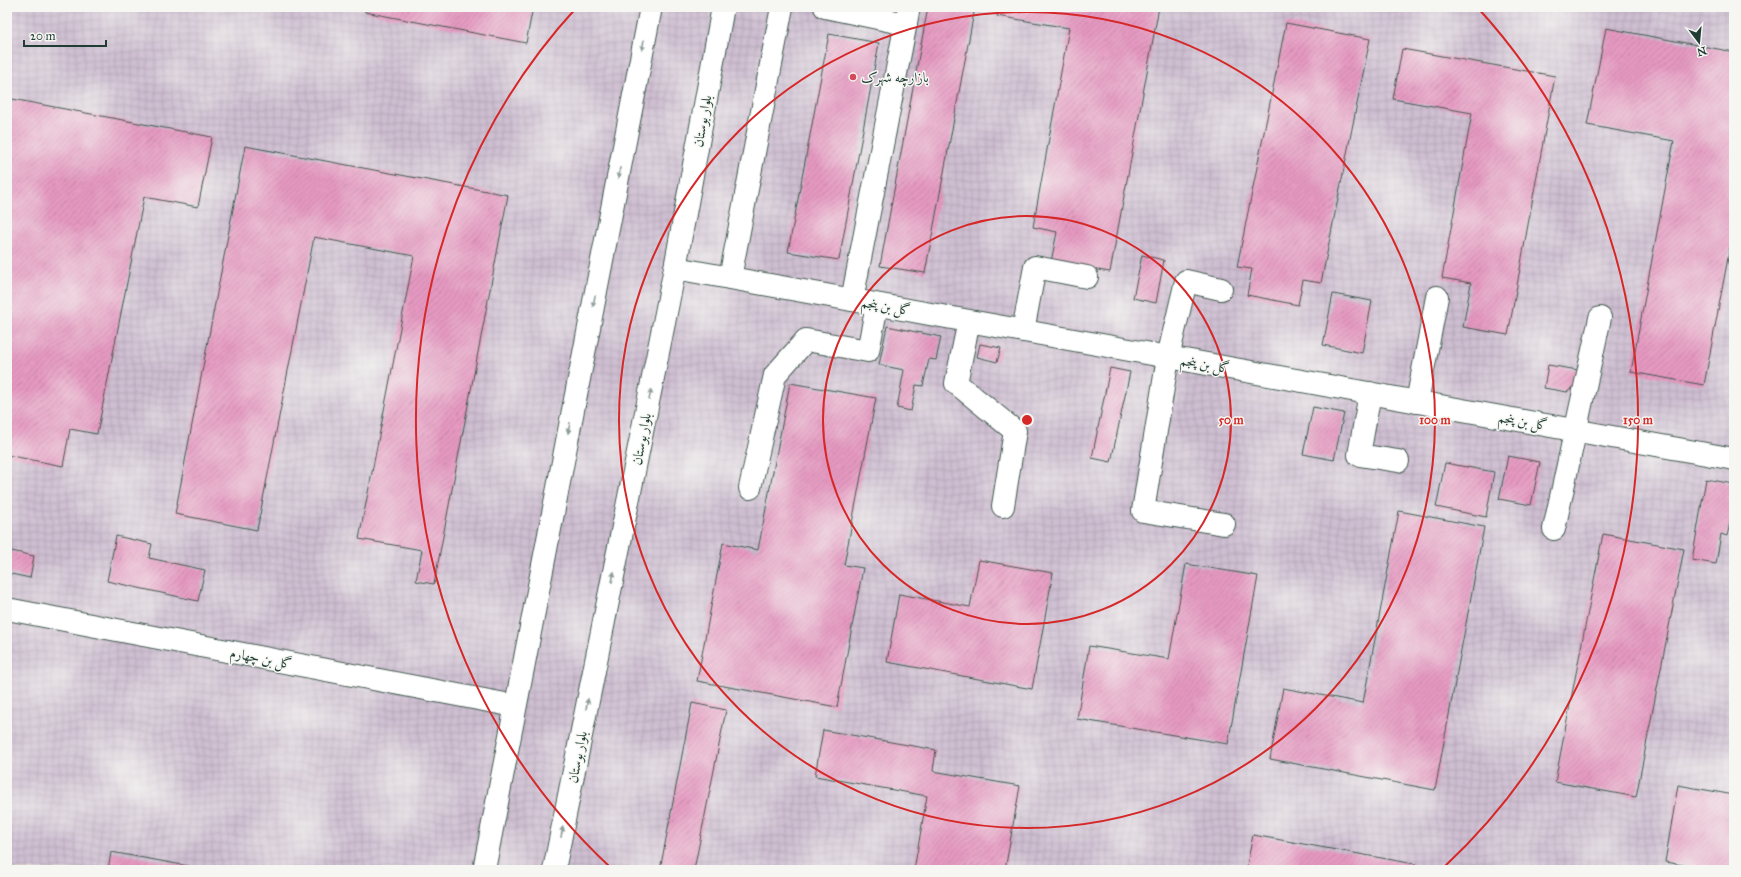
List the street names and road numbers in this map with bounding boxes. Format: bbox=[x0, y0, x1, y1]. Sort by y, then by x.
street label: بلوار بوستان bbox=[690, 93, 715, 148]
street label: گل بن پنجم bbox=[859, 294, 912, 324]
street label: گل بن پنجم bbox=[1178, 352, 1231, 382]
street label: گل بن پنجم bbox=[1496, 409, 1549, 439]
street label: بلوار بوستان bbox=[628, 411, 655, 466]
street label: گل بن چهارم bbox=[228, 644, 293, 677]
street label: بلوار بوستان bbox=[564, 729, 591, 784]

